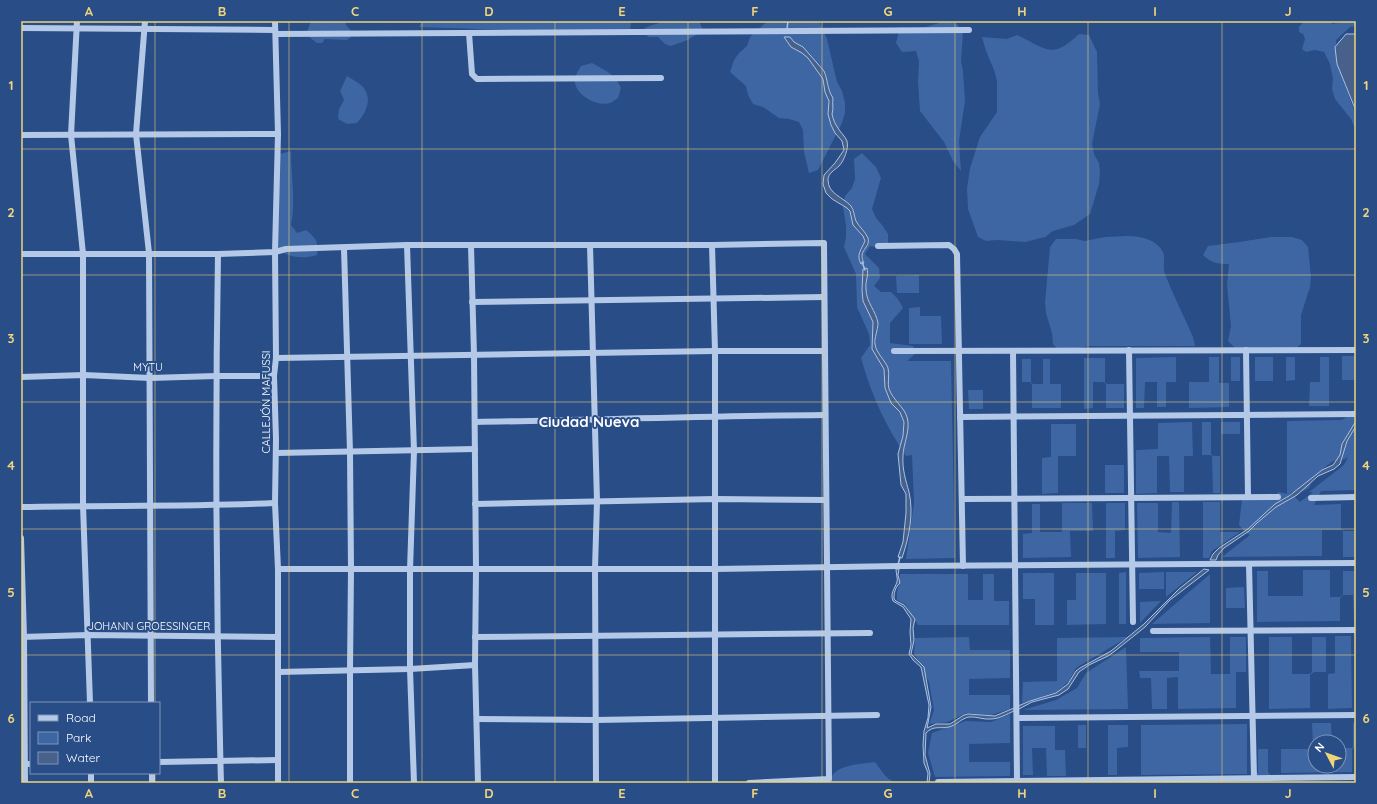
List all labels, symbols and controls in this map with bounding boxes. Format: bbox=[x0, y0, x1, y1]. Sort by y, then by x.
text: A bbox=[85, 3, 94, 19]
text: B bbox=[218, 3, 226, 19]
text: C bbox=[351, 3, 359, 19]
text: D bbox=[484, 3, 494, 19]
text: E bbox=[618, 3, 626, 19]
text: F bbox=[751, 3, 759, 19]
text: G bbox=[883, 3, 893, 19]
text: H bbox=[1017, 3, 1027, 19]
text: I bbox=[1153, 3, 1157, 19]
text: J bbox=[1284, 3, 1292, 19]
text: 1 bbox=[8, 77, 14, 93]
text: 1 bbox=[1363, 77, 1369, 93]
text: 2 bbox=[7, 204, 15, 220]
text: 2 bbox=[1362, 204, 1370, 220]
text: 3 bbox=[8, 330, 15, 346]
text: 3 bbox=[1363, 330, 1370, 346]
street label: CALLEJÓN MAFUSSI bbox=[259, 350, 273, 454]
street label: MYTU bbox=[133, 360, 163, 374]
district label: Ciudad Nueva bbox=[539, 412, 639, 431]
text: 4 bbox=[7, 457, 15, 473]
text: 4 bbox=[1362, 457, 1370, 473]
text: 5 bbox=[7, 584, 15, 600]
text: 5 bbox=[1362, 584, 1370, 600]
street label: JOHANN GROESSINGER bbox=[88, 619, 210, 633]
legend bbox=[30, 702, 160, 774]
text: 6 bbox=[7, 710, 15, 726]
text: Road bbox=[66, 710, 96, 725]
text: 6 bbox=[1362, 710, 1370, 726]
text: Park bbox=[66, 730, 91, 745]
north arrow bbox=[1307, 734, 1347, 774]
text: N bbox=[1312, 740, 1327, 755]
text: Water bbox=[66, 750, 101, 765]
text: A bbox=[85, 785, 94, 801]
text: B bbox=[218, 785, 226, 801]
text: C bbox=[351, 785, 359, 801]
text: D bbox=[484, 785, 494, 801]
text: E bbox=[618, 785, 626, 801]
text: F bbox=[751, 785, 759, 801]
text: G bbox=[883, 785, 893, 801]
text: H bbox=[1017, 785, 1027, 801]
text: I bbox=[1153, 785, 1157, 801]
text: J bbox=[1284, 785, 1292, 801]

